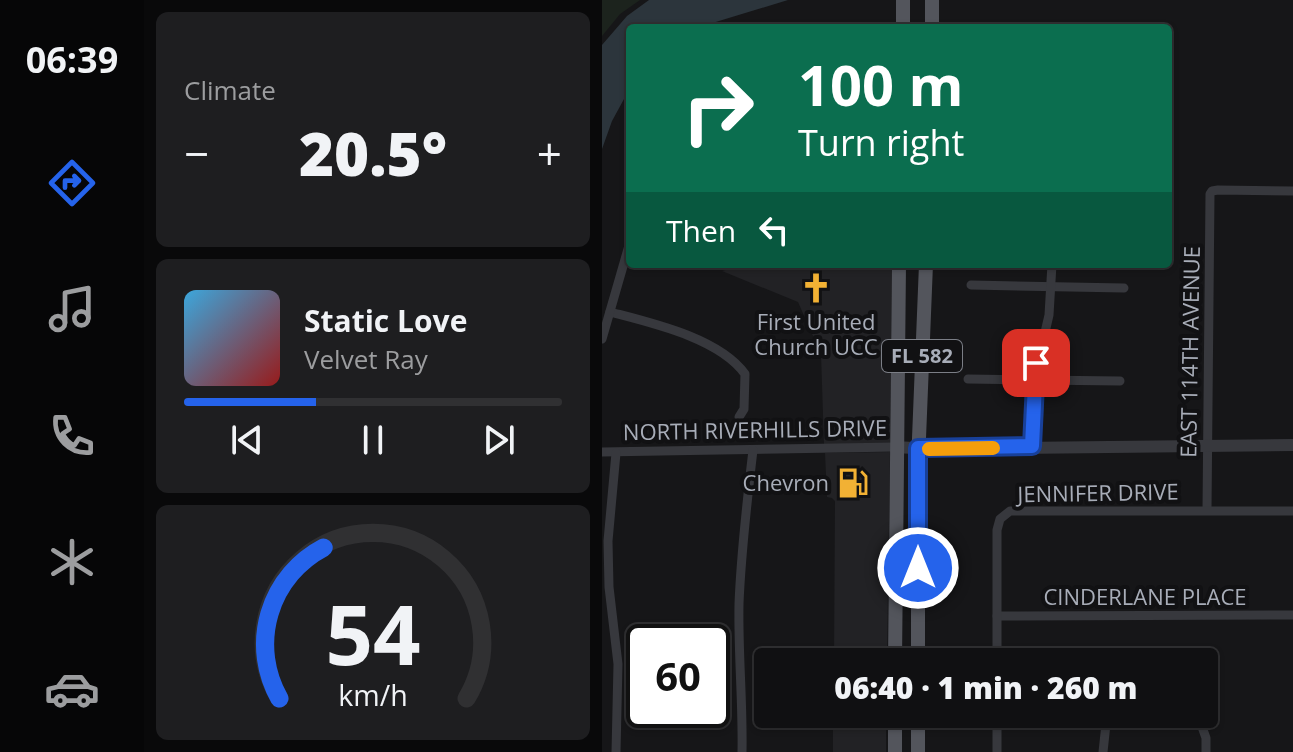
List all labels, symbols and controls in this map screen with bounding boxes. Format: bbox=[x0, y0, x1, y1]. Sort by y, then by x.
text: 06:39 bbox=[26, 35, 118, 84]
text: 100 m bbox=[798, 46, 964, 122]
icon: right bbox=[666, 56, 770, 160]
text: Climate bbox=[184, 72, 276, 108]
text: 20.5° bbox=[299, 112, 447, 194]
text: Turn right bbox=[798, 118, 964, 167]
text: − bbox=[184, 123, 209, 183]
text: + bbox=[537, 123, 562, 183]
icon: directions bbox=[44, 155, 100, 211]
icon: left bbox=[752, 208, 796, 252]
text: Then bbox=[666, 210, 736, 251]
street label: EAST 114TH AVENUE bbox=[1172, 246, 1206, 458]
church icon: First United Church UCC bbox=[799, 271, 833, 305]
icon: music bbox=[44, 281, 100, 337]
text: Static Love bbox=[304, 300, 467, 341]
place label: First United Church UCC bbox=[754, 306, 878, 361]
pin bbox=[1002, 329, 1070, 397]
road number: FL 582 bbox=[882, 340, 962, 372]
text: Velvet Ray bbox=[304, 341, 428, 377]
icon: arrive bbox=[1014, 341, 1058, 385]
icon: phone bbox=[44, 408, 100, 464]
street label: NORTH RIVERHILLS DRIVE bbox=[623, 412, 887, 446]
icon: previous bbox=[225, 418, 269, 462]
icon: pause bbox=[351, 418, 395, 462]
icon: next bbox=[477, 418, 521, 462]
fuel station icon: Chevron bbox=[836, 466, 870, 500]
place label: Chevron bbox=[743, 467, 829, 497]
street label: JENNIFER DRIVE bbox=[1015, 476, 1179, 508]
position arrow bbox=[876, 526, 960, 610]
icon: climate bbox=[44, 534, 100, 590]
text: 54 bbox=[325, 575, 421, 688]
street label: CINDERLANE PLACE bbox=[1044, 581, 1246, 611]
speed limit sign: 60 bbox=[626, 624, 730, 728]
icon: car bbox=[44, 661, 100, 717]
text: 06:40 · 1 min · 260 m bbox=[834, 667, 1138, 708]
text: km/h bbox=[338, 675, 408, 714]

